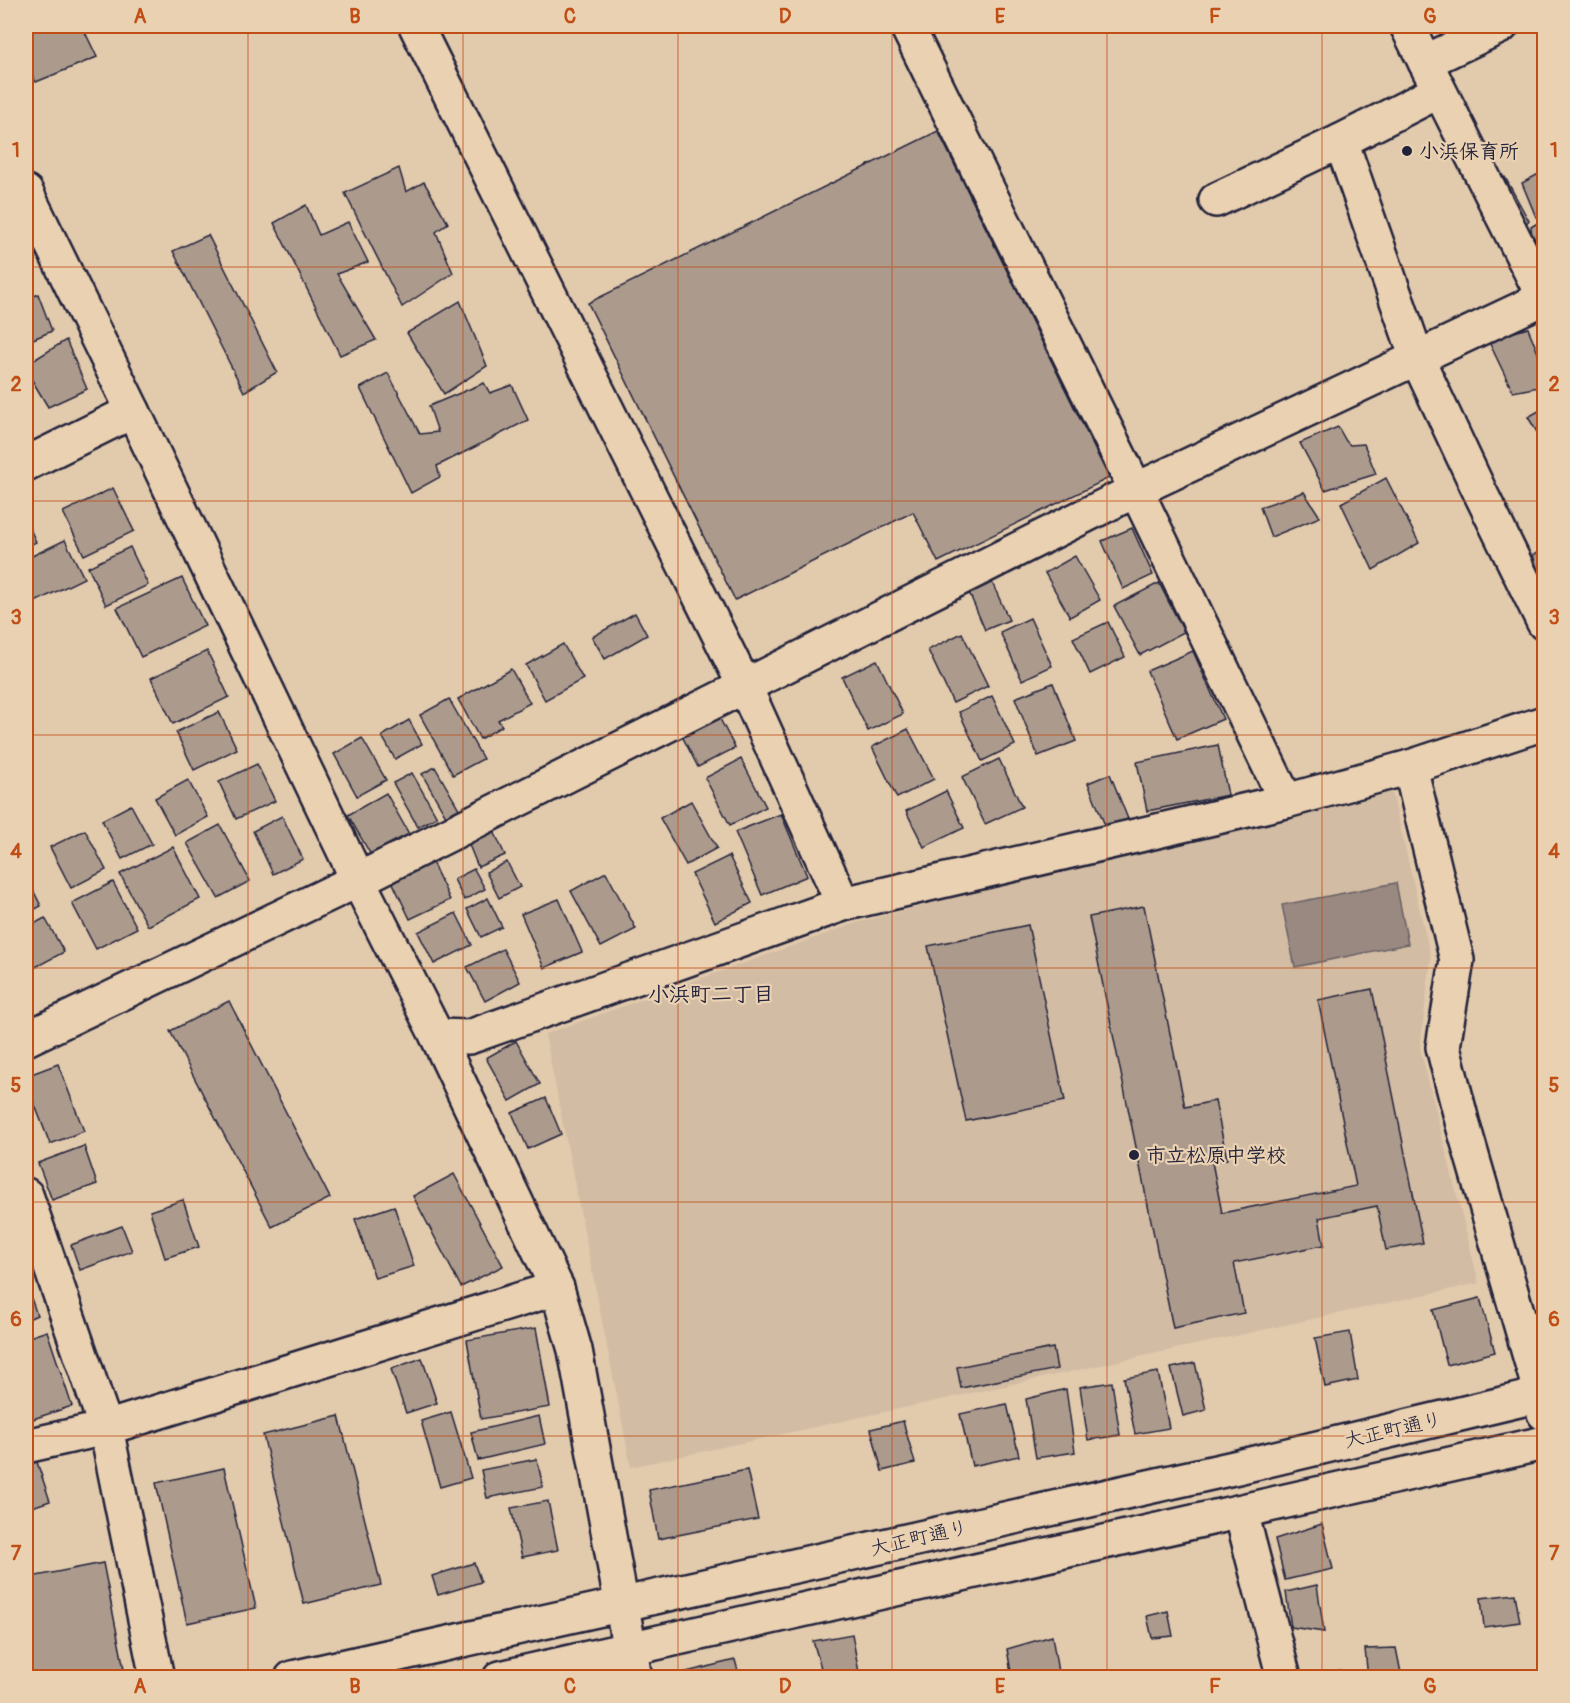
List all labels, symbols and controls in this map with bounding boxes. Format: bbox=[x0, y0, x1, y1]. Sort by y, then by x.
text: A bbox=[134, 4, 147, 29]
text: B bbox=[349, 4, 361, 29]
text: C bbox=[564, 4, 576, 29]
text: D bbox=[779, 4, 792, 29]
text: E bbox=[995, 4, 1006, 29]
text: F bbox=[1209, 4, 1221, 29]
text: G bbox=[1423, 4, 1437, 29]
text: 1 bbox=[12, 138, 20, 163]
text: 1 bbox=[1550, 138, 1558, 163]
place label: 小浜保育所 bbox=[1419, 139, 1519, 164]
marker: 小浜保育所 bbox=[1400, 144, 1414, 158]
text: 2 bbox=[10, 372, 22, 397]
text: 2 bbox=[1548, 372, 1560, 397]
text: 3 bbox=[10, 605, 22, 630]
text: 3 bbox=[1548, 605, 1560, 630]
text: 4 bbox=[10, 839, 22, 864]
text: 4 bbox=[1548, 839, 1560, 864]
district label: 小浜町二丁目 bbox=[648, 981, 774, 1008]
text: 5 bbox=[11, 1073, 22, 1098]
text: 5 bbox=[1549, 1073, 1560, 1098]
place label: 市立松原中学校 bbox=[1146, 1143, 1286, 1168]
marker: 市立松原中学校 bbox=[1127, 1148, 1141, 1162]
text: 6 bbox=[10, 1307, 22, 1332]
text: 6 bbox=[1548, 1307, 1560, 1332]
street label: 大正町通り bbox=[1341, 1407, 1445, 1453]
street label: 大正町通り bbox=[867, 1515, 971, 1561]
text: 7 bbox=[11, 1541, 22, 1566]
text: 7 bbox=[1549, 1541, 1560, 1566]
text: A bbox=[134, 1674, 147, 1699]
text: B bbox=[349, 1674, 361, 1699]
text: C bbox=[564, 1674, 576, 1699]
text: D bbox=[779, 1674, 792, 1699]
text: E bbox=[995, 1674, 1006, 1699]
text: F bbox=[1209, 1674, 1221, 1699]
text: G bbox=[1423, 1674, 1437, 1699]

